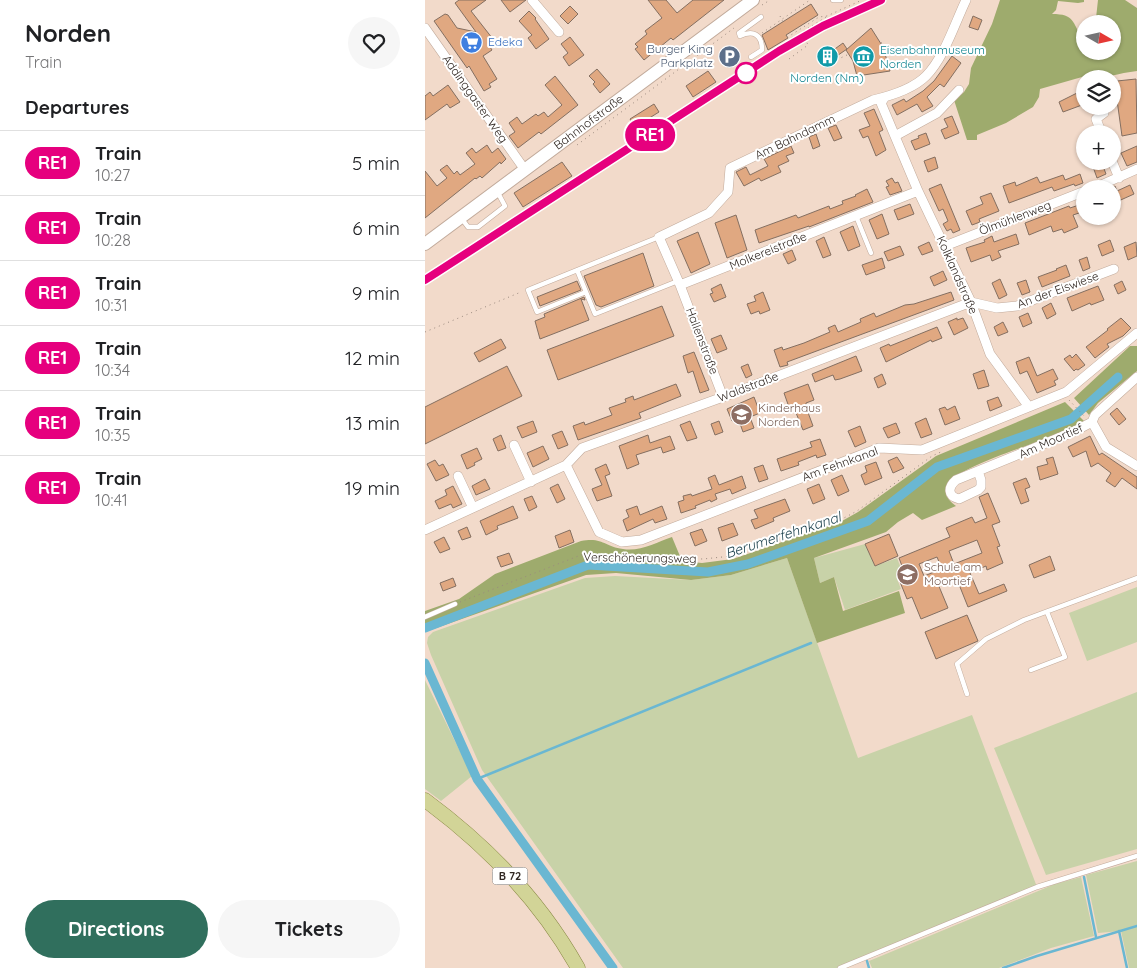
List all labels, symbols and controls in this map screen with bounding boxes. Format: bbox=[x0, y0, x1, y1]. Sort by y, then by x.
north arrow bbox=[1076, 15, 1121, 60]
map controls bbox=[1076, 15, 1121, 225]
button: heart bbox=[348, 17, 400, 69]
text: Norden bbox=[25, 18, 111, 48]
supermarket icon: Edeka bbox=[460, 30, 484, 54]
place label: Edeka bbox=[488, 34, 522, 49]
place label: Burger King Parkplatz bbox=[647, 41, 713, 70]
place label: Eisenbahnmuseum Norden bbox=[880, 42, 985, 71]
parking icon: Burger King Parkplatz bbox=[717, 44, 741, 68]
building icon: Norden (Nm) bbox=[815, 45, 839, 69]
museum icon: Eisenbahnmuseum Norden bbox=[852, 45, 876, 69]
text: Train bbox=[25, 52, 62, 72]
street label: Addinggaster Weg bbox=[439, 52, 511, 146]
unlabelled marker bbox=[735, 62, 757, 84]
place label: Norden (Nm) bbox=[790, 70, 864, 85]
button: layers bbox=[1076, 70, 1121, 115]
street label: Bahnhofstraße bbox=[551, 91, 626, 153]
text: Departures bbox=[25, 95, 129, 119]
street label: Am Bahndamm bbox=[752, 111, 837, 162]
line badge: RE1 bbox=[621, 119, 679, 151]
text: RE1 bbox=[635, 123, 665, 146]
button: + bbox=[1076, 125, 1121, 170]
text: Train bbox=[95, 141, 142, 165]
text: RE1 bbox=[38, 151, 67, 174]
text: 5 min bbox=[352, 151, 400, 175]
text: 10:27 bbox=[95, 165, 130, 185]
button: − bbox=[1076, 180, 1121, 225]
street label: Ölmühlenweg bbox=[977, 197, 1053, 238]
text: Train bbox=[95, 206, 142, 230]
text: RE1 bbox=[38, 216, 67, 239]
text: 6 min bbox=[352, 216, 400, 240]
street label: Molkereistraße bbox=[727, 228, 809, 273]
text: 10:28 bbox=[95, 230, 131, 250]
street label: Kolklandstraße bbox=[934, 233, 981, 316]
street label: An der Eiswiese bbox=[1015, 268, 1101, 311]
text: Train bbox=[95, 271, 142, 295]
text: RE1 bbox=[38, 281, 67, 304]
text: 9 min bbox=[352, 281, 400, 305]
text: 10:31 bbox=[95, 295, 128, 315]
street label: Hallenstraße bbox=[683, 305, 722, 377]
text: Train bbox=[95, 336, 142, 360]
text: RE1 bbox=[38, 346, 67, 369]
text: 12 min bbox=[345, 346, 400, 370]
text: 10:34 bbox=[95, 360, 130, 380]
street label: Waldstraße bbox=[715, 368, 781, 405]
place label: Kinderhaus Norden bbox=[758, 400, 821, 429]
text: Train bbox=[95, 401, 142, 425]
school or university icon: Kinderhaus Norden bbox=[730, 403, 754, 427]
text: RE1 bbox=[38, 411, 67, 434]
text: 13 min bbox=[345, 411, 400, 435]
street label: Am Moortief bbox=[1016, 419, 1086, 461]
text: 10:35 bbox=[95, 425, 131, 445]
street label: Am Fehnkanal bbox=[800, 443, 880, 484]
text: Train bbox=[95, 466, 142, 490]
text: RE1 bbox=[38, 476, 67, 499]
text: 19 min bbox=[345, 476, 400, 500]
text: 10:41 bbox=[95, 490, 128, 510]
water label: Berumerfehnkanal bbox=[723, 507, 845, 562]
street label: Verschönerungsweg bbox=[583, 549, 697, 566]
place label: Schule am Moortief bbox=[924, 559, 982, 588]
school or university icon: Schule am Moortief bbox=[896, 562, 920, 586]
road number: B 72 bbox=[493, 868, 527, 884]
button: Directions bbox=[25, 900, 208, 958]
button: Tickets bbox=[218, 900, 400, 958]

